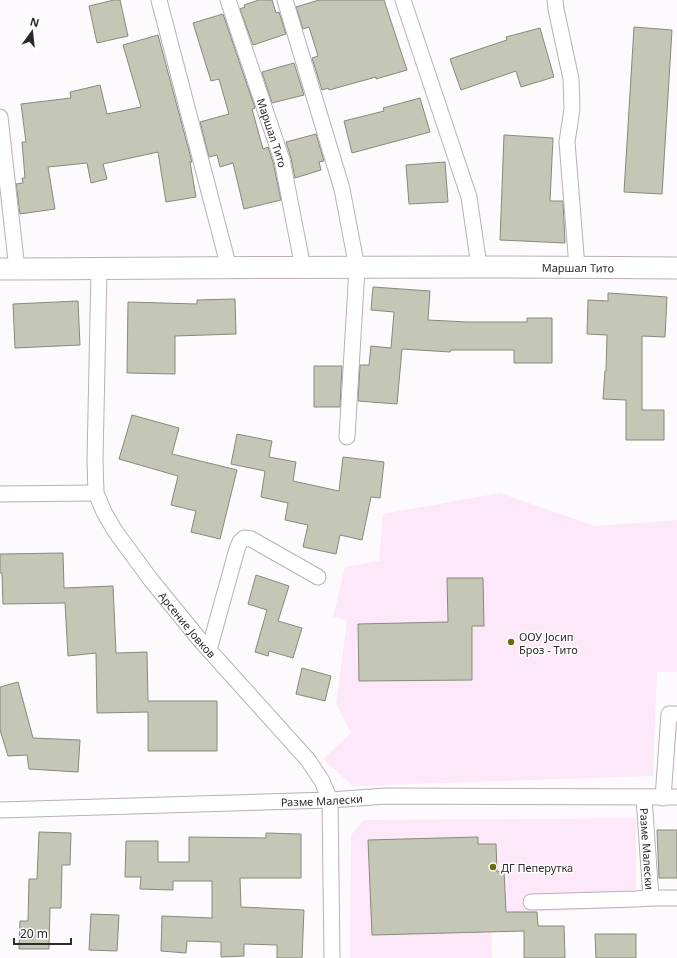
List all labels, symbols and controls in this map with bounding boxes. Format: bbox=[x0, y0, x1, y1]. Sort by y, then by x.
north arrow bbox=[12, 12, 52, 52]
text: N bbox=[28, 13, 41, 30]
street label: Маршал Тито bbox=[254, 96, 291, 169]
street label: Маршал Тито bbox=[542, 259, 614, 275]
street label: Арсение Јовков bbox=[156, 588, 220, 661]
place label: ООУ Јосип Броз - Тито bbox=[519, 629, 578, 657]
marker: ООУ Јосип Броз - Тито bbox=[506, 637, 516, 647]
street label: Разме Малески bbox=[281, 790, 363, 809]
street label: Разме Малески bbox=[637, 807, 658, 890]
place label: ДГ Пеперутка bbox=[501, 860, 573, 875]
marker: ДГ Пеперутка bbox=[488, 862, 498, 872]
scale bar bbox=[14, 920, 71, 946]
text: 20 m bbox=[20, 925, 48, 942]

